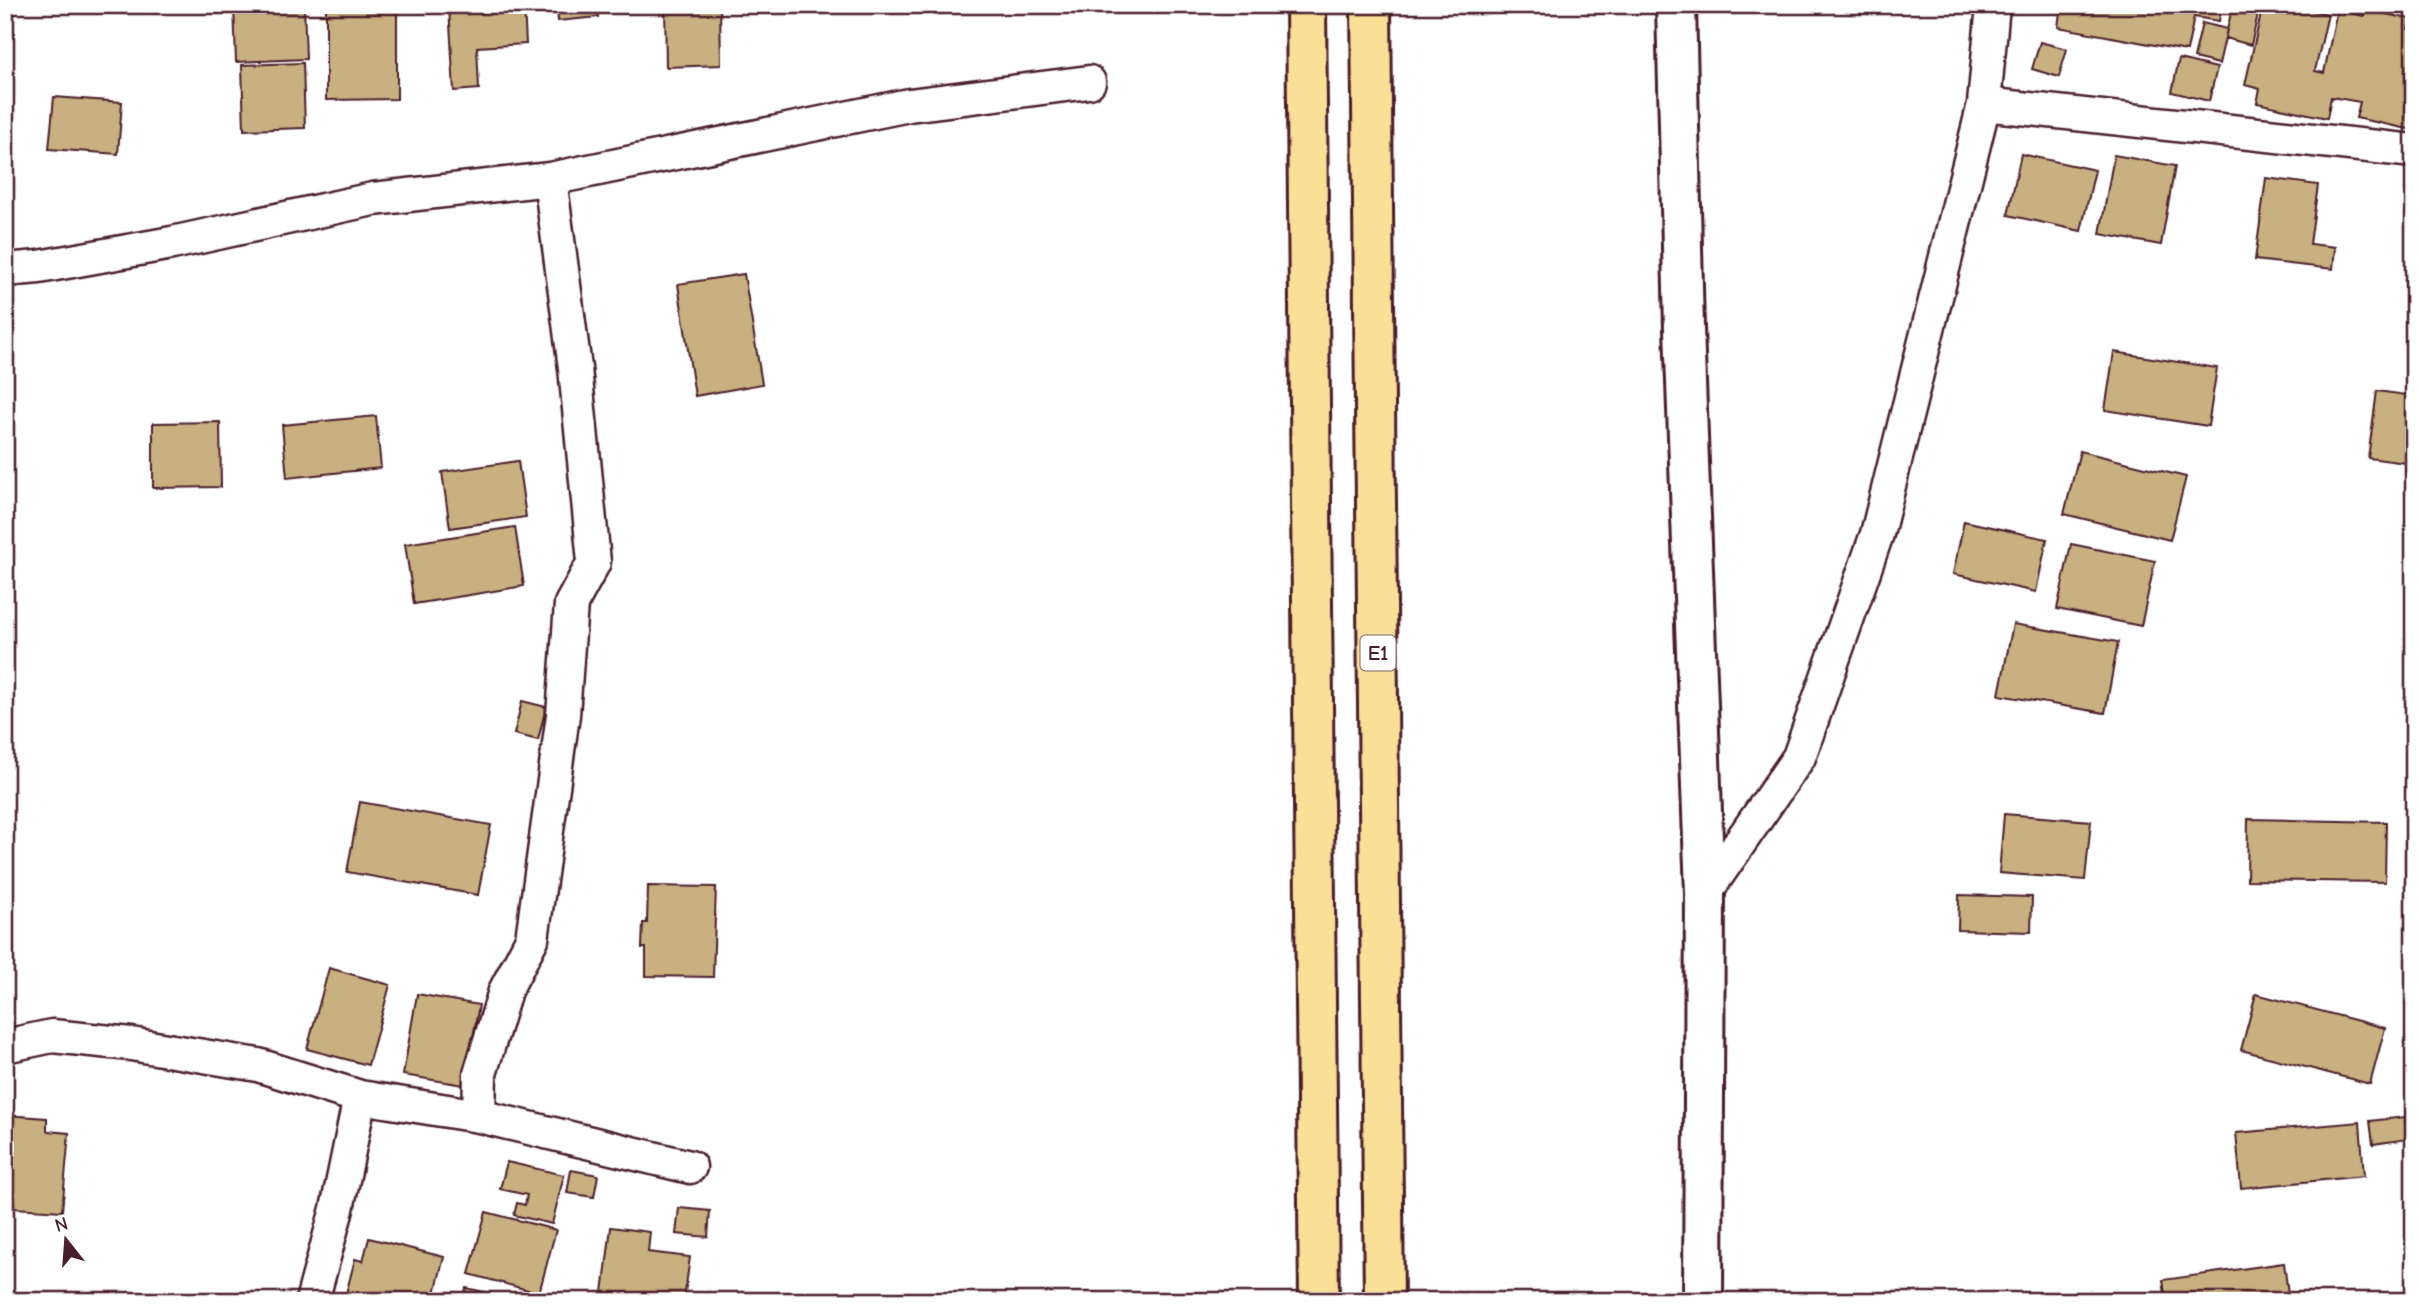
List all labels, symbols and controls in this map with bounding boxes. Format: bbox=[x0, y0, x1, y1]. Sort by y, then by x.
road number: E1 bbox=[1360, 636, 1396, 670]
north arrow bbox=[32, 1204, 102, 1274]
text: N bbox=[52, 1212, 70, 1237]

